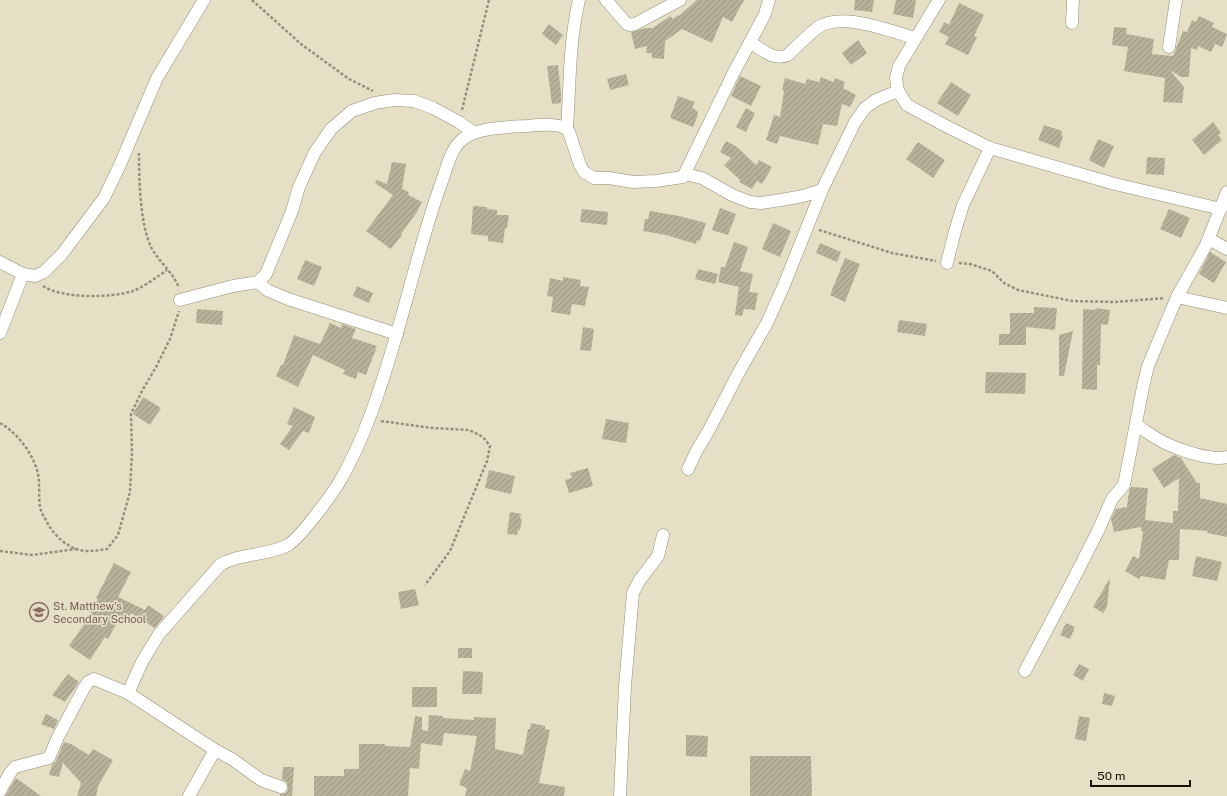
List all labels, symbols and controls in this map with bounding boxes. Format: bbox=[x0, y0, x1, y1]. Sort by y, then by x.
place label: St. Matthew's Secondary School bbox=[53, 600, 146, 625]
school or university icon: St. Matthew's Secondary School bbox=[28, 601, 50, 623]
scale bar bbox=[1091, 762, 1190, 788]
text: 50 m bbox=[1097, 769, 1125, 783]

